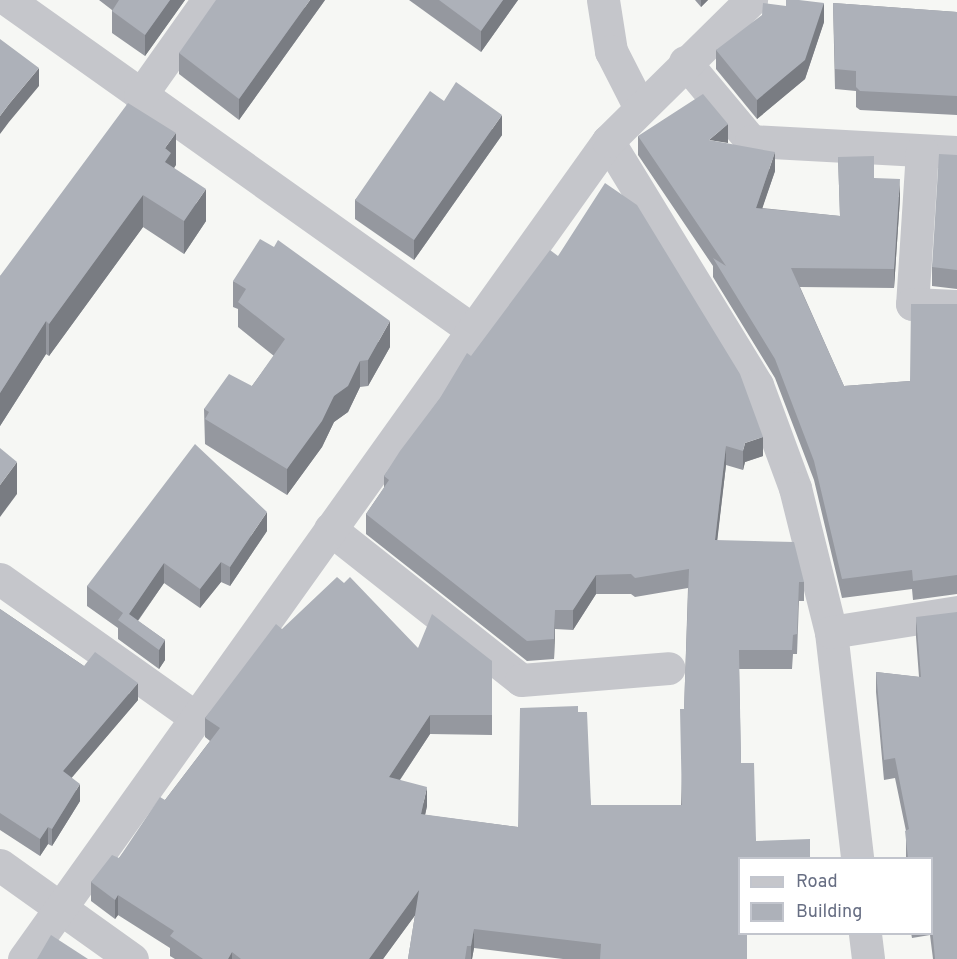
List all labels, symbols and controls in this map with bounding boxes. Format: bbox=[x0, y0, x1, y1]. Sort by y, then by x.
legend bbox=[738, 857, 933, 935]
text: Road bbox=[796, 871, 838, 894]
text: Building bbox=[796, 901, 862, 924]

